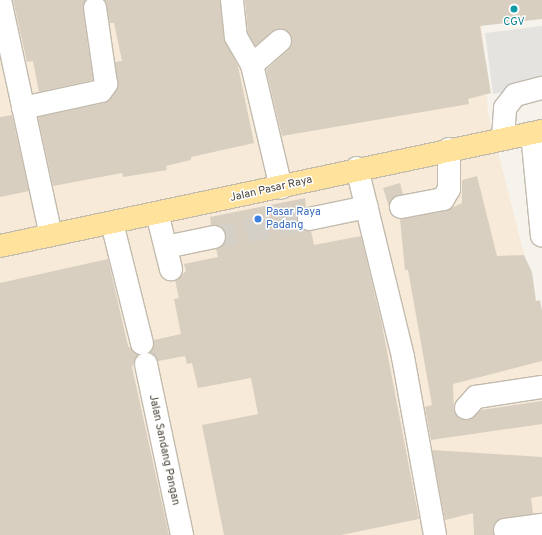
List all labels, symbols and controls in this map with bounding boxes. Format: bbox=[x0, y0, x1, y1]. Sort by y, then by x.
marker: CGV bbox=[509, 4, 519, 14]
place label: CGV bbox=[503, 15, 525, 29]
street label: Jalan Pasar Raya bbox=[229, 173, 313, 205]
place label: Pasar Raya Padang bbox=[266, 206, 321, 232]
marker: Pasar Raya Padang bbox=[253, 214, 263, 224]
street label: Jalan Sandang Pangan bbox=[146, 393, 182, 507]

